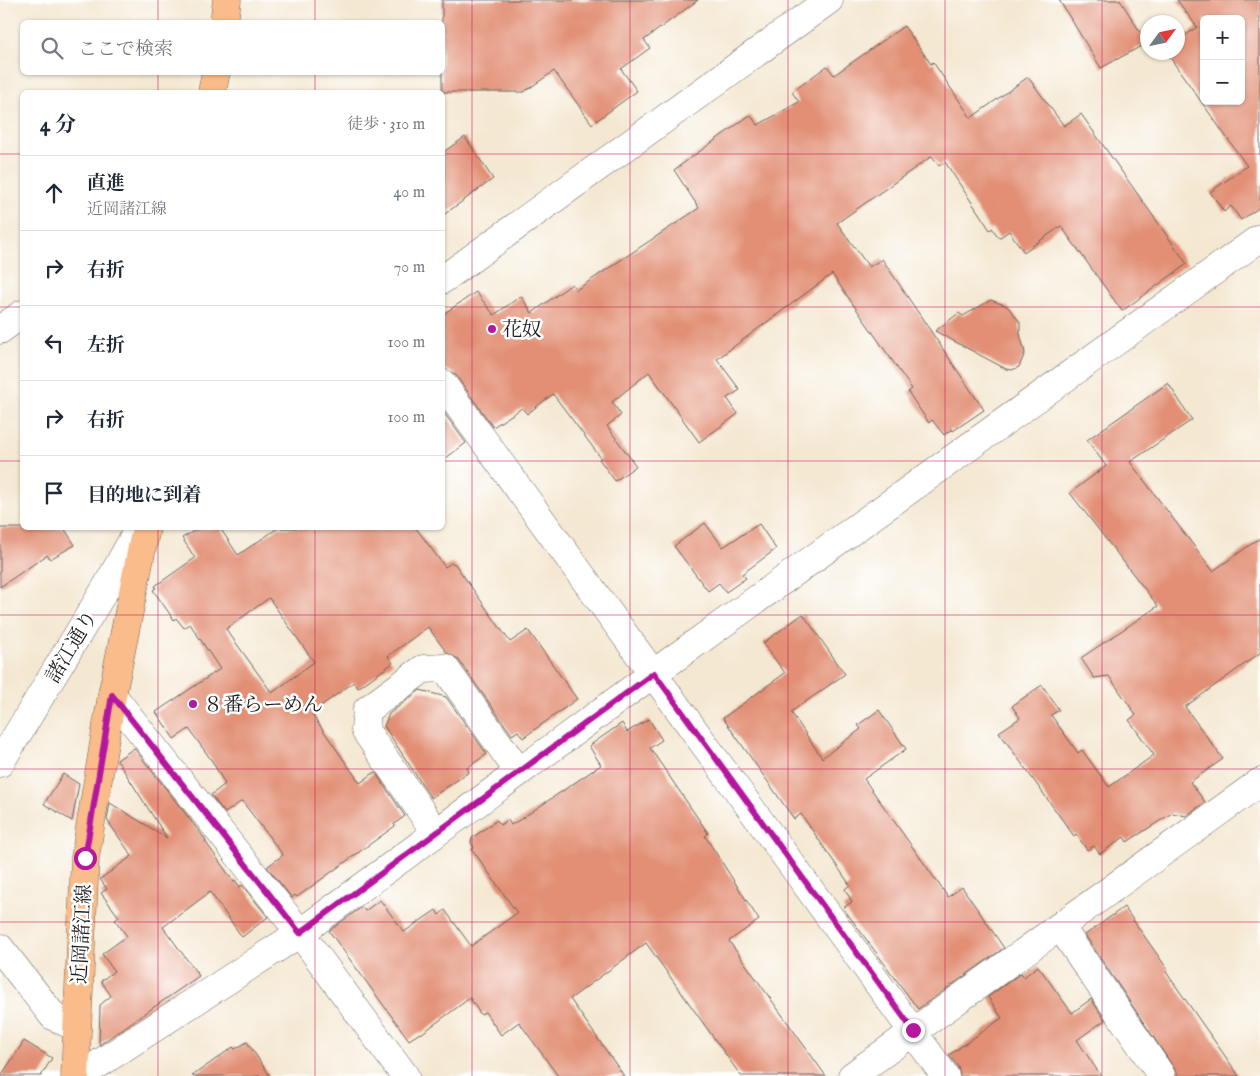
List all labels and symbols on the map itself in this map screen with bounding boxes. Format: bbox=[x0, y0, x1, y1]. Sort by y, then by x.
north arrow bbox=[1140, 15, 1185, 60]
place label: 花奴 bbox=[502, 318, 542, 343]
marker: 花奴 bbox=[486, 323, 498, 335]
street label: 諸江通り bbox=[41, 606, 104, 687]
place label: ８番らーめん bbox=[203, 693, 323, 718]
marker: ８番らーめん bbox=[187, 698, 199, 710]
route start bbox=[74, 847, 97, 870]
street label: 近岡諸江線 bbox=[67, 883, 98, 985]
route end bbox=[902, 1019, 925, 1042]

